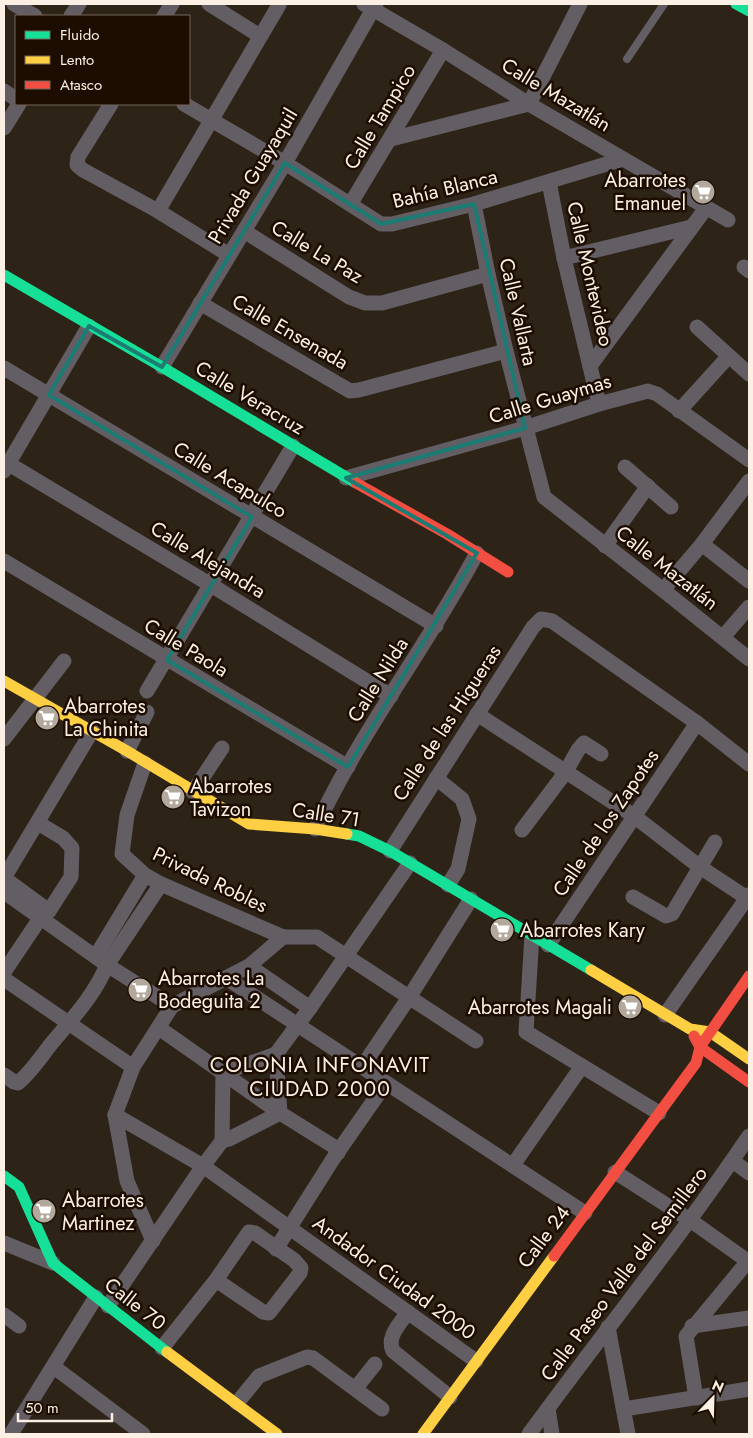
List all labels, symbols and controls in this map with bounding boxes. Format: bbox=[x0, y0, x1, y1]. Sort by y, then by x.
legend bbox=[15, 15, 190, 105]
text: Fluido bbox=[60, 24, 99, 46]
text: Lento bbox=[60, 49, 94, 71]
street label: Calle Mazatlán bbox=[496, 51, 616, 139]
street label: Calle Tampico bbox=[337, 59, 423, 175]
text: Atasco bbox=[60, 74, 102, 96]
street label: Privada Guayaquil bbox=[201, 103, 305, 249]
street label: Bahía Blanca bbox=[389, 162, 501, 216]
place label: Abarrotes Emanuel bbox=[604, 166, 686, 218]
supermarket icon: Abarrotes Emanuel bbox=[690, 179, 716, 205]
street label: Calle Montevideo bbox=[559, 199, 621, 349]
street label: Calle La Paz bbox=[266, 213, 368, 291]
street label: Calle Vallarta bbox=[492, 255, 544, 369]
street label: Calle Ensenada bbox=[227, 287, 353, 377]
street label: Calle Veracruz bbox=[190, 354, 310, 442]
street label: Calle Guaymas bbox=[485, 367, 615, 431]
street label: Calle Acapulco bbox=[168, 435, 292, 525]
street label: Calle Alejandra bbox=[145, 514, 271, 606]
street label: Calle Mazatlán bbox=[610, 519, 724, 617]
street label: Calle Paola bbox=[138, 611, 234, 685]
street label: Calle Nilda bbox=[340, 632, 416, 728]
street label: Calle de las Higueras bbox=[386, 639, 508, 807]
place label: Abarrotes La Chinita bbox=[64, 692, 148, 744]
supermarket icon: Abarrotes La Chinita bbox=[34, 705, 60, 731]
street label: Calle de los Zapotes bbox=[546, 744, 666, 902]
place label: Abarrotes Tavizon bbox=[190, 772, 272, 824]
supermarket icon: Abarrotes Tavizon bbox=[160, 784, 186, 810]
street label: Calle 71 bbox=[290, 795, 362, 835]
street label: Privada Robles bbox=[148, 840, 272, 920]
place label: Abarrotes Kary bbox=[520, 916, 645, 945]
supermarket icon: Abarrotes Kary bbox=[489, 917, 515, 943]
place label: Abarrotes La Bodeguita 2 bbox=[158, 964, 264, 1016]
supermarket icon: Abarrotes La Bodeguita 2 bbox=[127, 977, 153, 1003]
place label: Abarrotes Magali bbox=[468, 993, 612, 1022]
supermarket icon: Abarrotes Magali bbox=[617, 994, 643, 1020]
district label: COLONIA INFONAVIT CIUDAD 2000 bbox=[210, 1050, 430, 1104]
street label: Calle Paseo Valle del Semillero bbox=[534, 1161, 714, 1387]
place label: Abarrotes Martinez bbox=[62, 1186, 144, 1238]
supermarket icon: Abarrotes Martinez bbox=[31, 1198, 57, 1224]
street label: Calle 24 bbox=[511, 1199, 577, 1274]
street label: Andador Ciudad 2000 bbox=[307, 1209, 481, 1347]
street label: Calle 70 bbox=[98, 1271, 172, 1337]
north arrow bbox=[688, 1373, 738, 1423]
text: N bbox=[709, 1375, 727, 1397]
scale bar bbox=[18, 1390, 111, 1422]
text: 50 m bbox=[25, 1397, 59, 1419]

